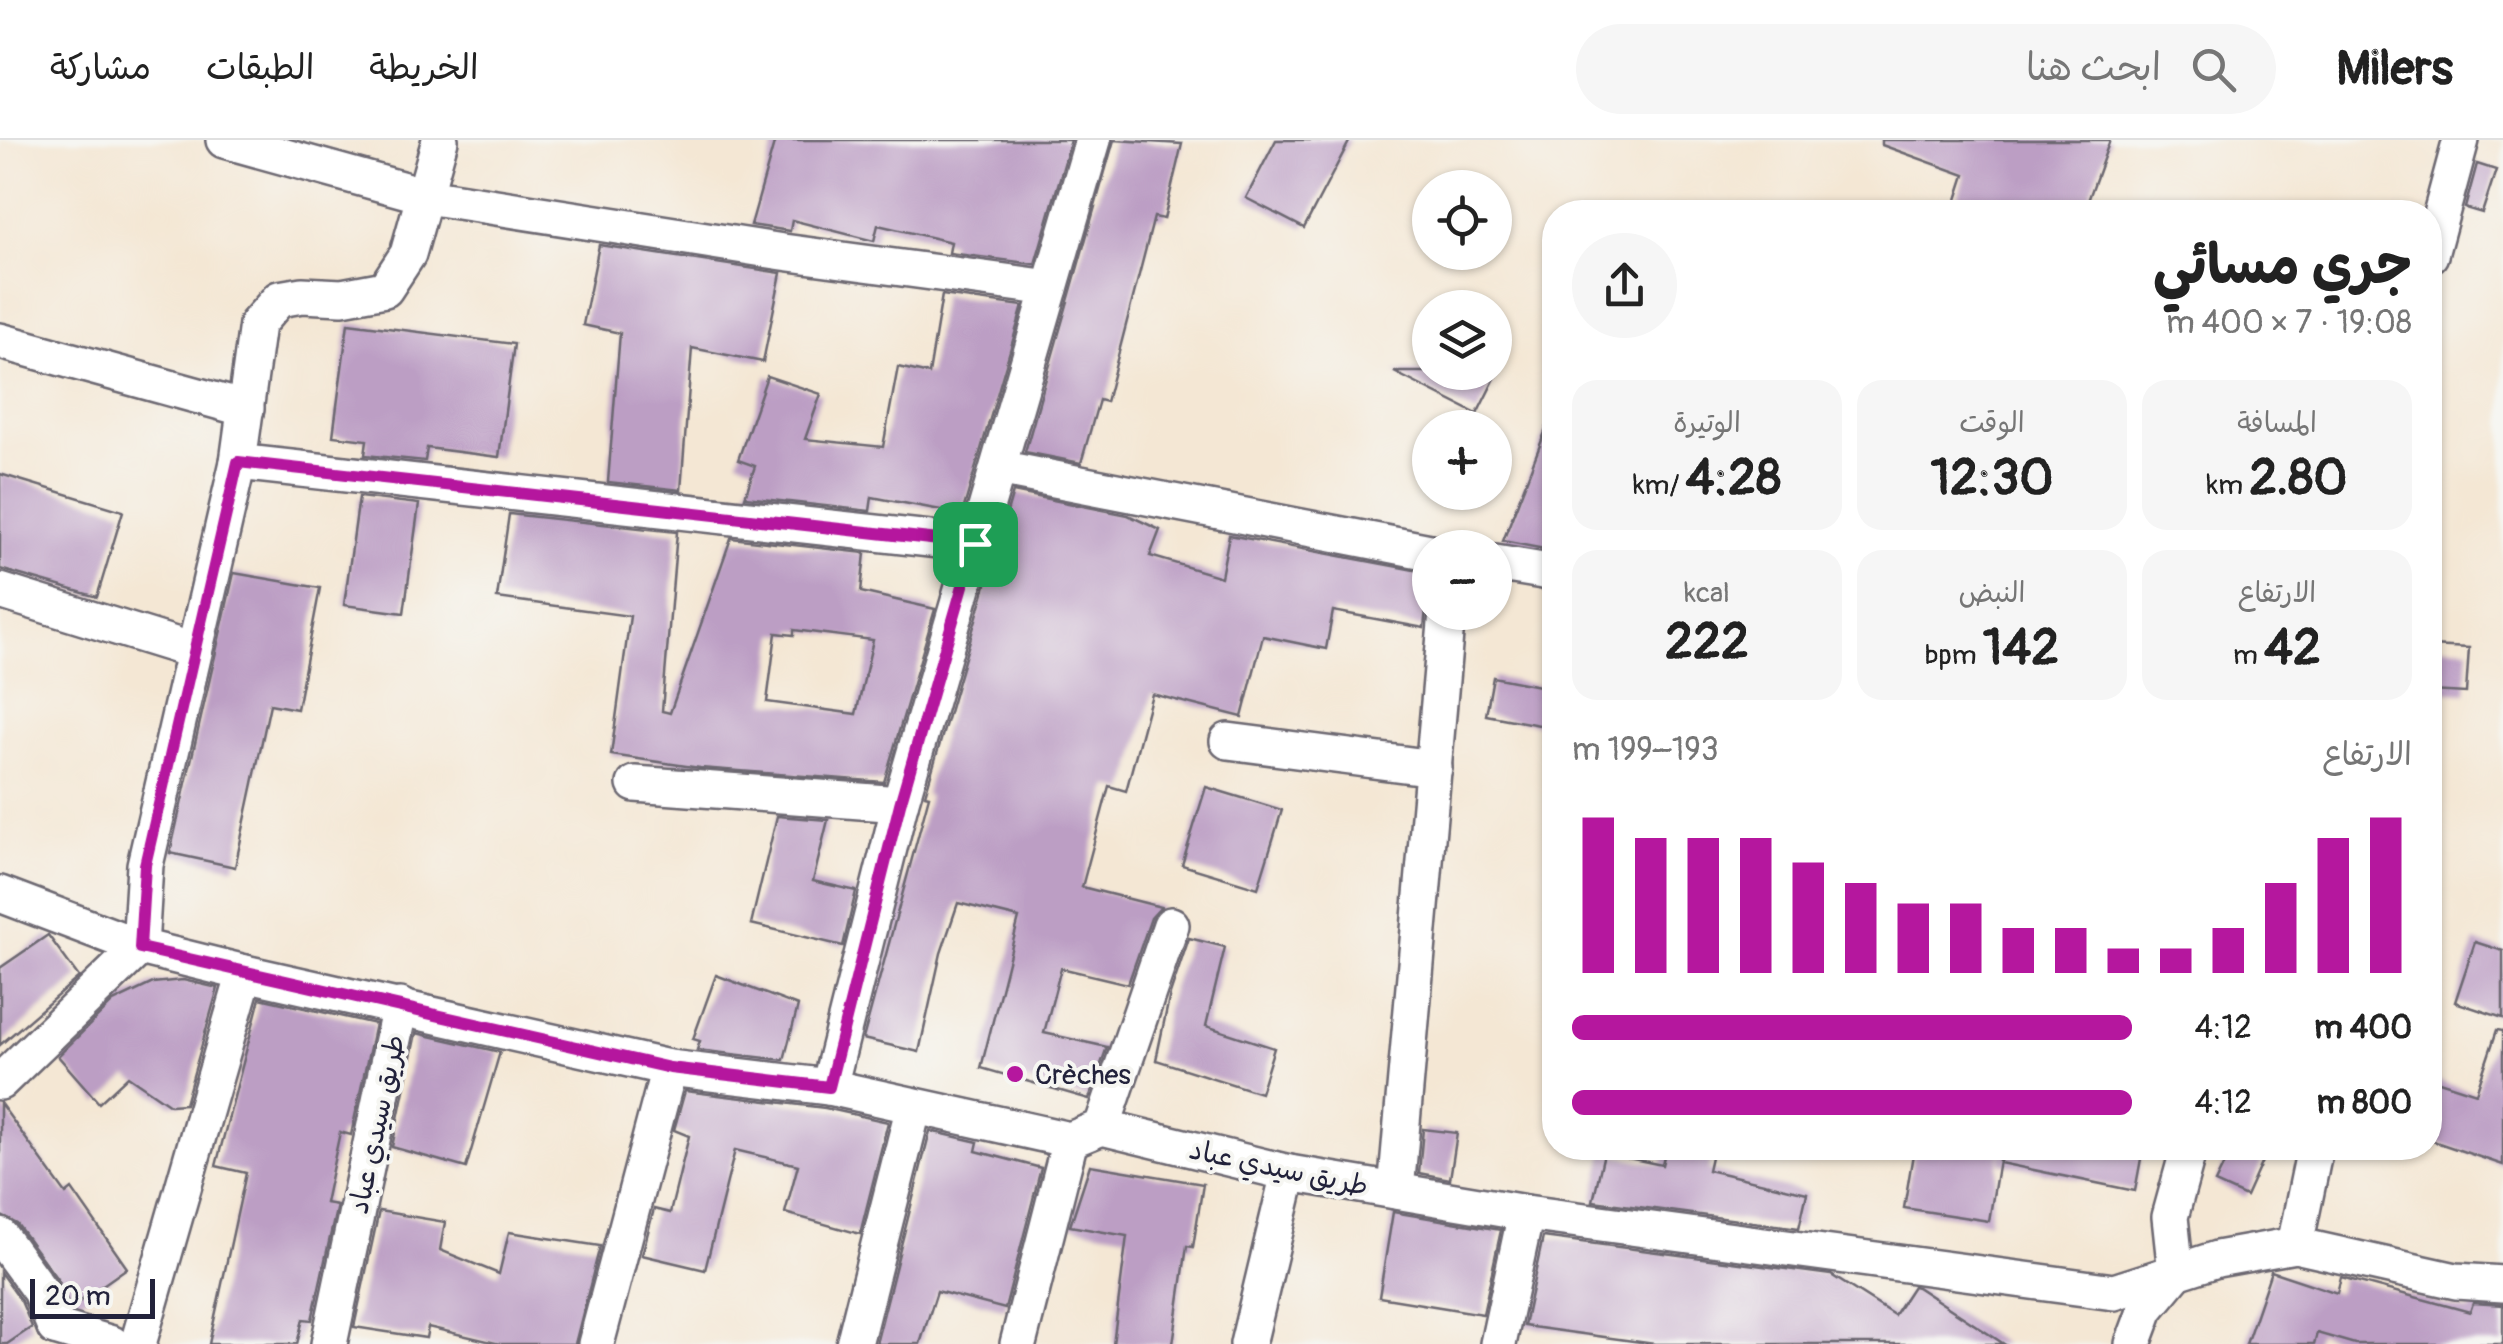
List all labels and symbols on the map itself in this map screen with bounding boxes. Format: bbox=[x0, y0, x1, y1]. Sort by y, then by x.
pin bbox=[933, 502, 1018, 587]
street label: طريق سيدي عباد bbox=[341, 1032, 415, 1218]
place label: Crèches bbox=[1035, 1058, 1131, 1093]
marker: Crèches bbox=[1004, 1063, 1026, 1085]
street label: طريق سيدي عباد bbox=[1185, 1132, 1371, 1206]
scale bar bbox=[30, 1274, 155, 1318]

